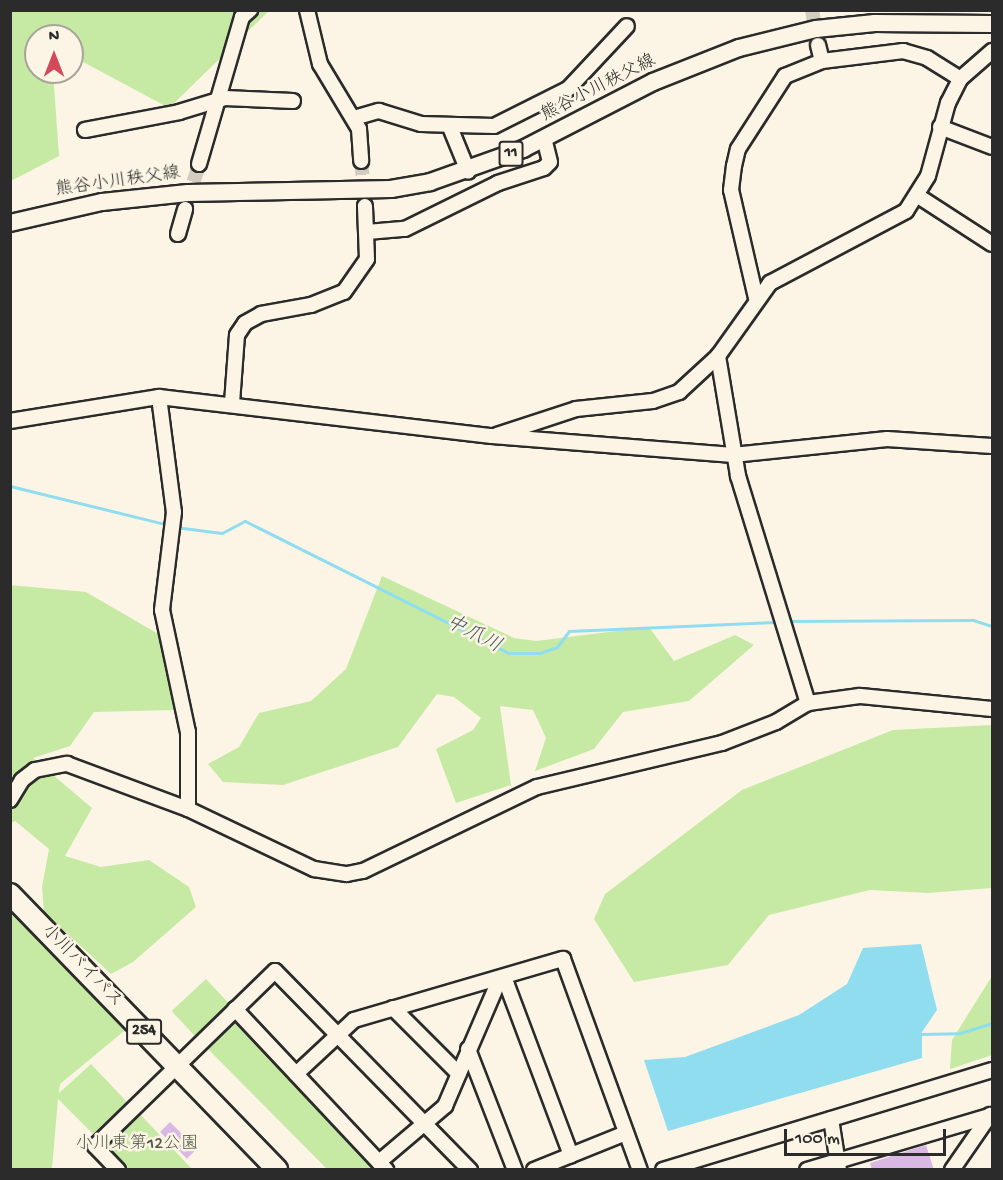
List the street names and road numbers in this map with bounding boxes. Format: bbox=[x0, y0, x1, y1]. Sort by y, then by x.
street label: 熊谷小川秩父線 bbox=[538, 51, 660, 127]
road number: 11 bbox=[498, 141, 524, 167]
street label: 熊谷小川秩父線 bbox=[54, 164, 182, 202]
street label: 小川バイパス bbox=[36, 921, 126, 1013]
road number: 254 bbox=[126, 1019, 162, 1045]

